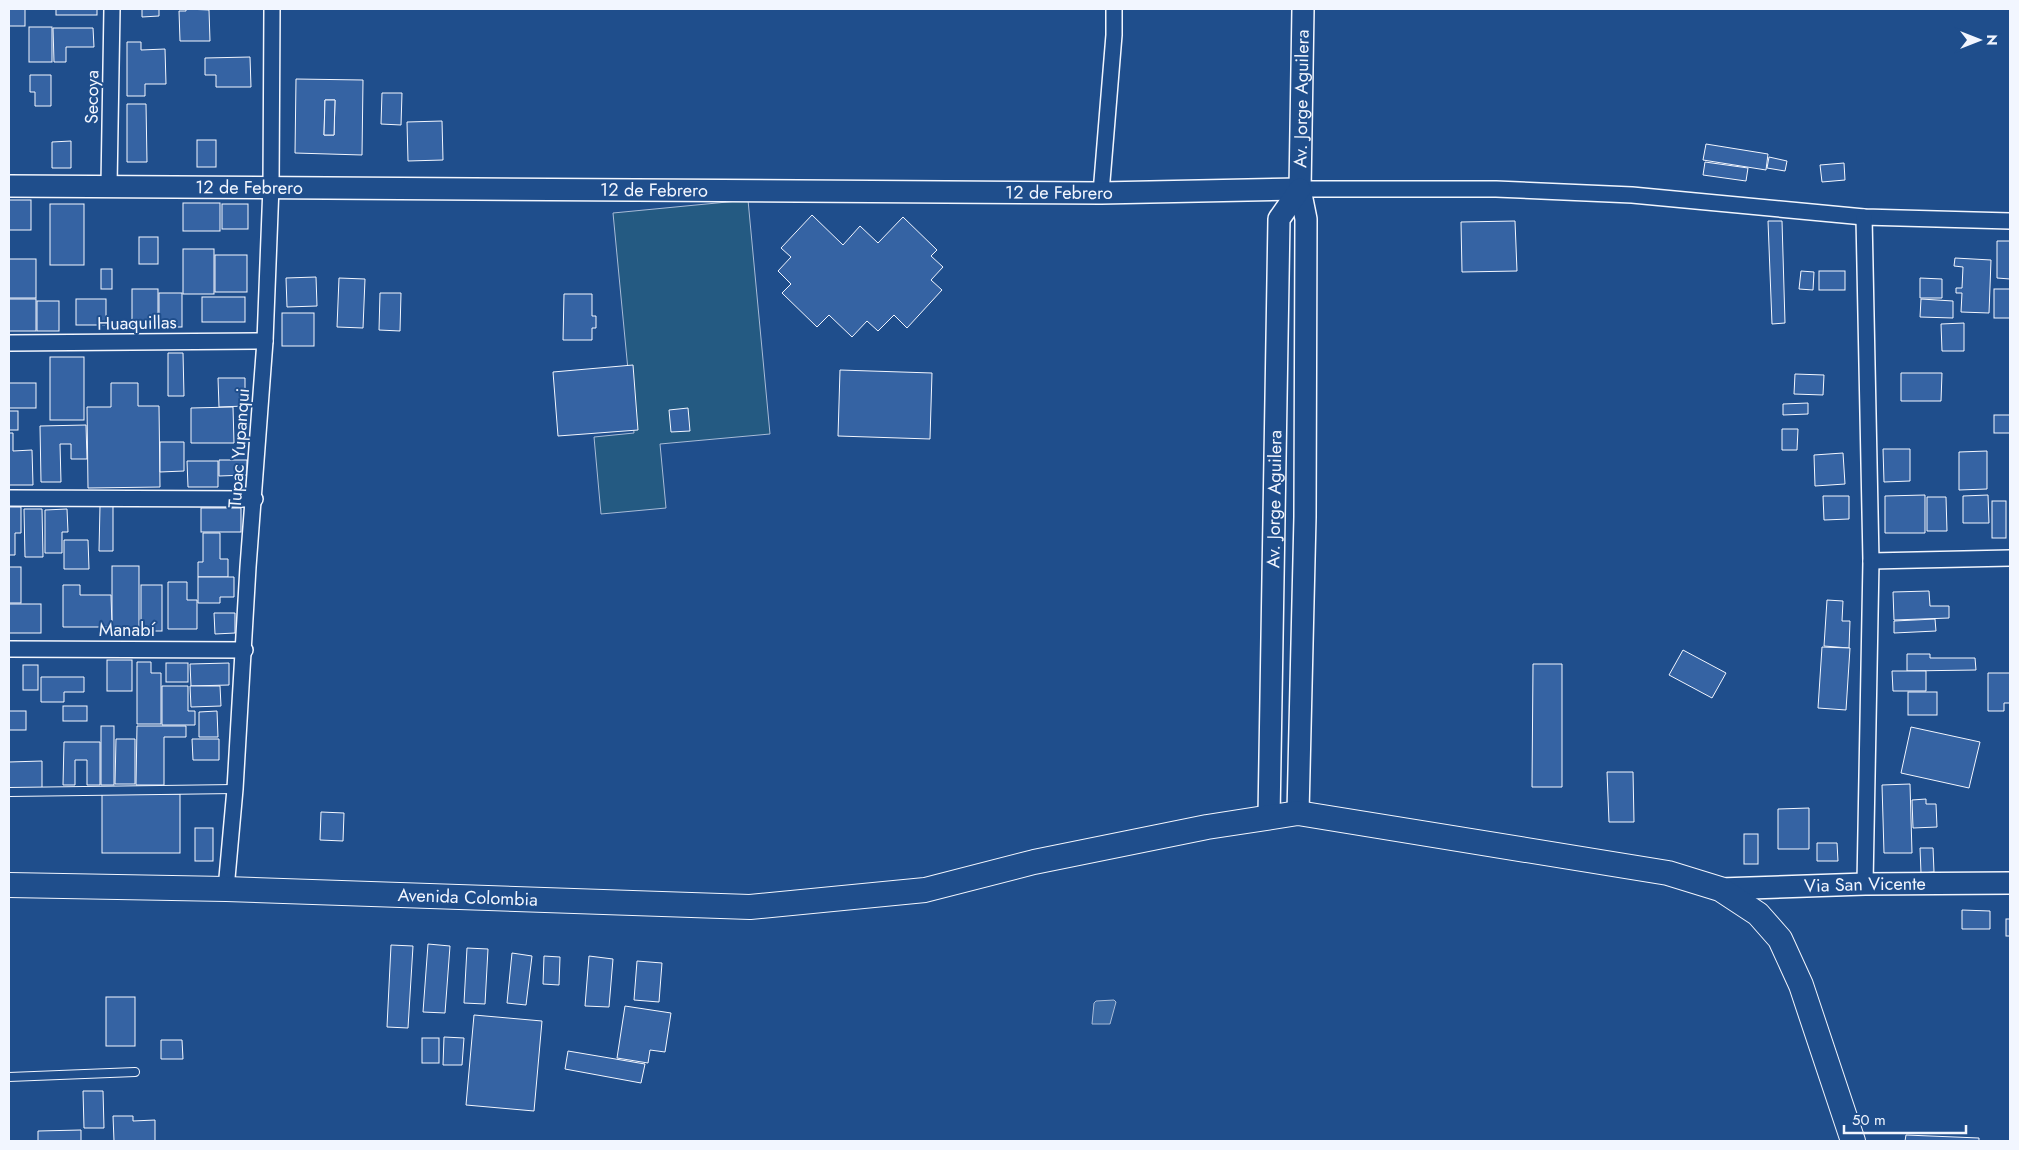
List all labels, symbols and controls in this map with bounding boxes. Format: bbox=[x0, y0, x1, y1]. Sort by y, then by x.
north arrow bbox=[1954, 15, 2004, 65]
street label: Av. Jorge Aguilera bbox=[1287, 29, 1316, 168]
text: N bbox=[1982, 34, 2002, 46]
street label: Secoya bbox=[79, 70, 105, 124]
street label: 12 de Febrero bbox=[195, 174, 303, 201]
street label: 12 de Febrero bbox=[600, 177, 708, 203]
street label: 12 de Febrero bbox=[1005, 179, 1113, 206]
street label: Huaquillas bbox=[97, 309, 177, 337]
street label: Tupac Yupanqui bbox=[222, 387, 256, 509]
street label: Av. Jorge Aguilera bbox=[1260, 430, 1288, 568]
street label: Manabí bbox=[99, 617, 156, 643]
street label: Via San Vicente bbox=[1804, 871, 1926, 899]
street label: Avenida Colombia bbox=[397, 882, 538, 913]
scale bar bbox=[1844, 1102, 1966, 1134]
text: 50 m bbox=[1852, 1109, 1886, 1131]

